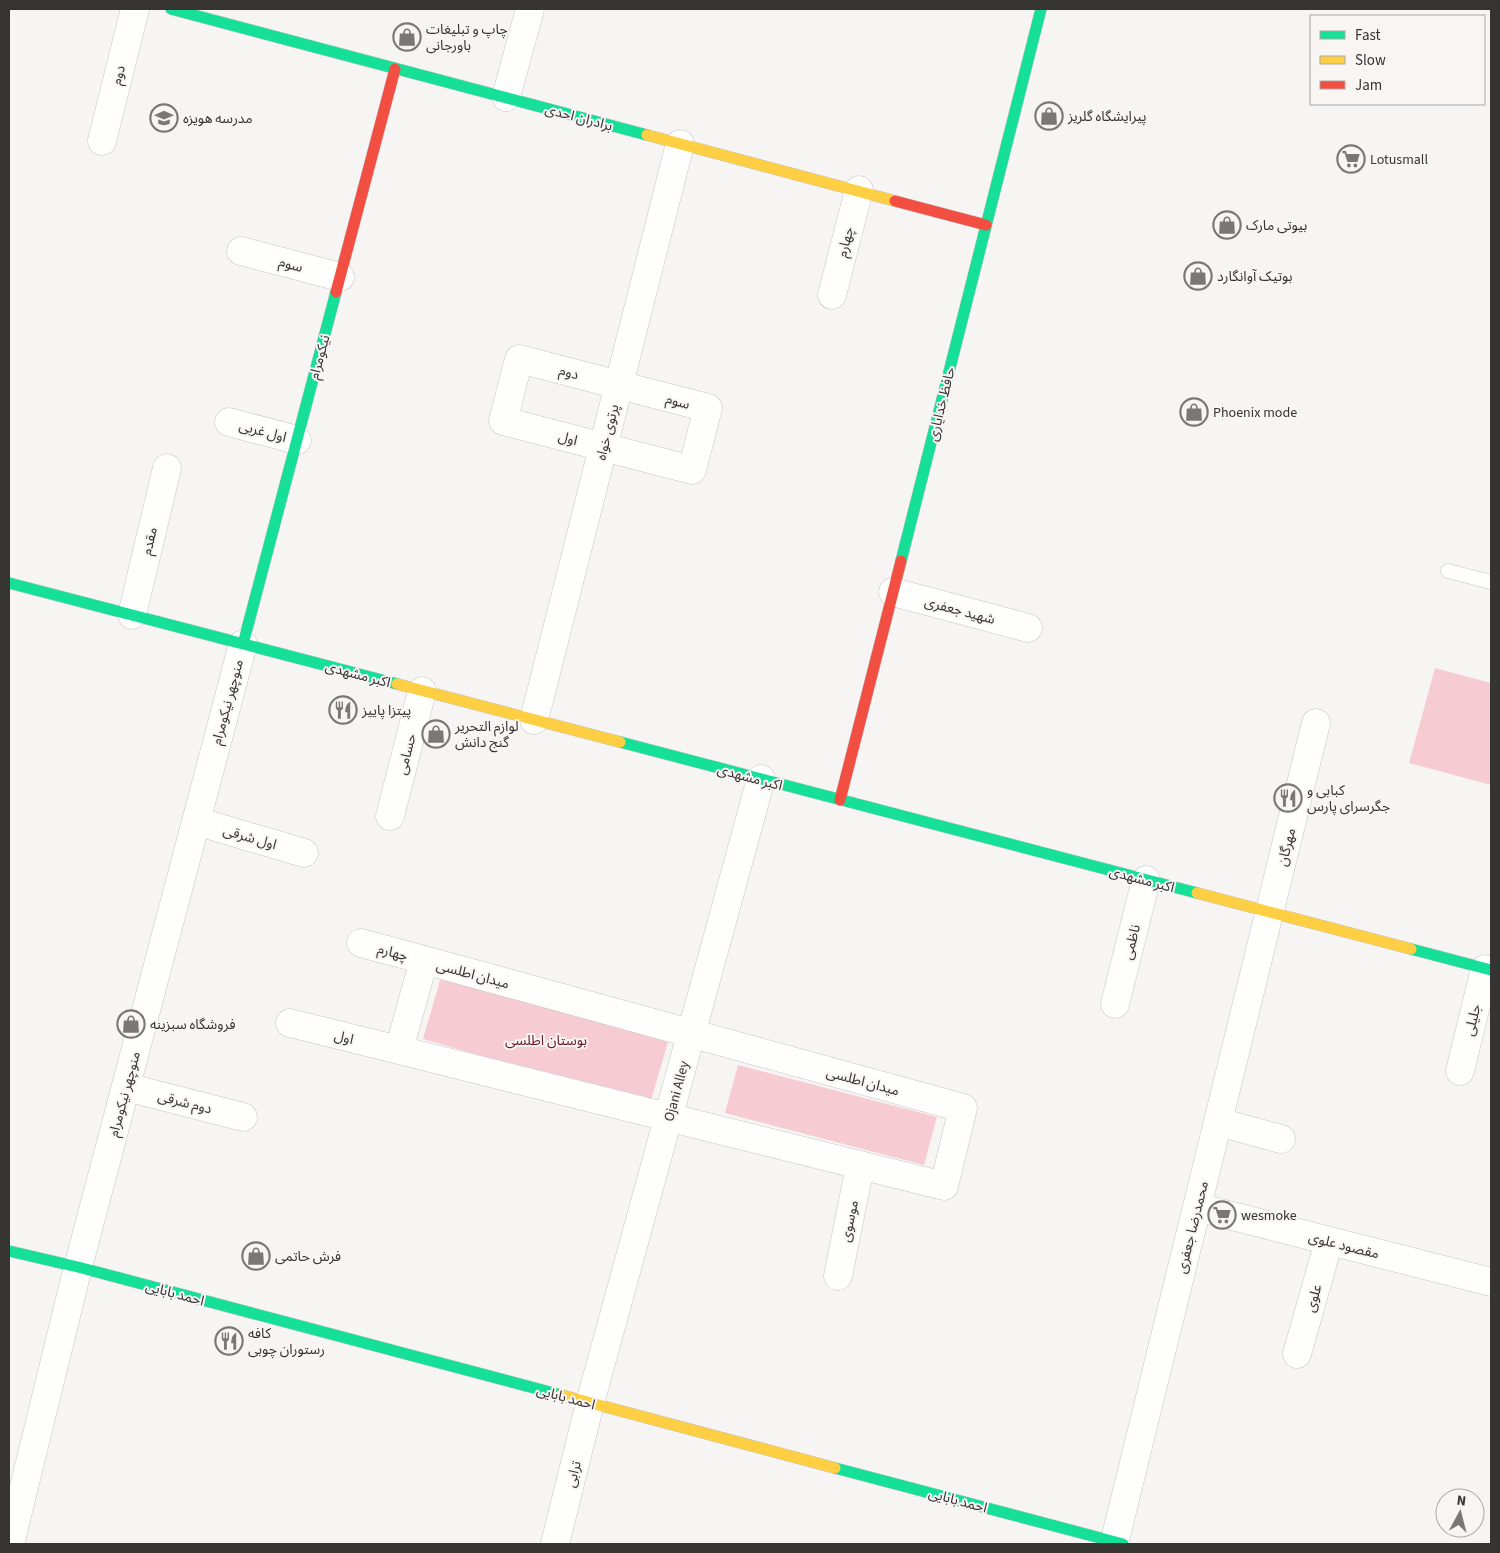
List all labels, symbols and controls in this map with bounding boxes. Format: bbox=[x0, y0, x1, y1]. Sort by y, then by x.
legend bbox=[1310, 15, 1485, 105]
place label: چاپ و تبلیغات باورجانی bbox=[426, 20, 508, 56]
shop icon: چاپ و تبلیغات باورجانی bbox=[392, 22, 422, 52]
text: Fast bbox=[1355, 25, 1381, 46]
text: Slow bbox=[1355, 50, 1386, 71]
street label: دوم bbox=[107, 63, 131, 87]
text: Jam bbox=[1355, 75, 1382, 96]
street label: برادران احدی bbox=[543, 99, 615, 137]
shop icon: پیرایشگاه گلریز bbox=[1034, 101, 1064, 131]
school or university icon: مدرسه هویزه bbox=[149, 103, 179, 133]
place label: پیرایشگاه گلریز bbox=[1067, 107, 1147, 127]
place label: مدرسه هویزه bbox=[183, 109, 253, 129]
supermarket icon: Lotusmall bbox=[1336, 144, 1366, 174]
place label: Lotusmall bbox=[1370, 150, 1428, 170]
shop icon: بیوتی مارک bbox=[1212, 210, 1242, 240]
place label: بیوتی مارک bbox=[1246, 216, 1307, 236]
street label: چهارم bbox=[833, 225, 859, 260]
street label: سوم bbox=[276, 252, 305, 278]
shop icon: بوتیک آوانگارد bbox=[1183, 261, 1213, 291]
place label: بوتیک آوانگارد bbox=[1217, 267, 1293, 287]
street label: نیکومرام bbox=[304, 333, 336, 382]
street label: دوم bbox=[557, 361, 581, 385]
street label: حافظ خدایاری bbox=[923, 365, 961, 444]
street label: سوم bbox=[663, 389, 692, 415]
shop icon: Phoenix mode bbox=[1179, 397, 1209, 427]
street label: پرتوی خواه bbox=[591, 402, 625, 463]
place label: Phoenix mode bbox=[1213, 403, 1297, 423]
street label: اول غربی bbox=[237, 416, 289, 448]
street label: اول bbox=[556, 427, 580, 451]
street label: مقدم bbox=[137, 525, 163, 557]
street label: شهید جعفری bbox=[922, 592, 997, 630]
street label: منوچهر نیکومرام bbox=[207, 657, 249, 747]
street label: اکبر مشهدی bbox=[323, 657, 393, 693]
restaurant icon: پیتزا پاییز bbox=[328, 695, 358, 725]
place label: پیتزا پاییز bbox=[361, 701, 411, 721]
place label: لوازم التحریر گنج دانش bbox=[454, 717, 519, 753]
shop icon: لوازم التحریر گنج دانش bbox=[421, 719, 451, 749]
street label: حسامی bbox=[392, 732, 422, 777]
street label: اکبر مشهدی bbox=[715, 760, 785, 796]
place label: کبابی و جگرسرای پارس bbox=[1307, 781, 1390, 817]
restaurant icon: کبابی و جگرسرای پارس bbox=[1273, 783, 1303, 813]
street label: اول شرقی bbox=[221, 821, 279, 855]
street label: مهرگان bbox=[1273, 826, 1301, 869]
street label: اکبر مشهدی bbox=[1107, 862, 1177, 898]
street label: ناظمی bbox=[1118, 922, 1146, 962]
street label: چهارم bbox=[375, 939, 410, 967]
street label: میدان اطلسی bbox=[434, 956, 512, 994]
street label: جلیلی bbox=[1459, 1002, 1487, 1038]
shop icon: فروشگاه سبزینه bbox=[116, 1009, 146, 1039]
place label: فروشگاه سبزینه bbox=[150, 1015, 235, 1035]
street label: اول bbox=[332, 1026, 356, 1050]
park label: بوستان اطلسی bbox=[505, 1031, 587, 1051]
street label: منوچهر نیکومرام bbox=[104, 1049, 146, 1139]
street label: Ojani Alley bbox=[659, 1058, 695, 1124]
street label: میدان اطلسی bbox=[824, 1063, 902, 1101]
street label: دوم شرقی bbox=[156, 1087, 214, 1119]
street label: محمدرضا جعفری bbox=[1172, 1179, 1214, 1276]
street label: موسوی bbox=[836, 1198, 864, 1244]
supermarket icon: wesmoke bbox=[1207, 1200, 1237, 1230]
place label: wesmoke bbox=[1241, 1206, 1297, 1226]
street label: مقصود علوی bbox=[1306, 1228, 1381, 1264]
shop icon: فرش حاتمی bbox=[241, 1241, 271, 1271]
place label: فرش حاتمی bbox=[275, 1247, 341, 1267]
street label: احمد بابایی bbox=[143, 1277, 206, 1311]
street label: علوی bbox=[1300, 1282, 1328, 1315]
place label: کافه رستوران چوبی bbox=[248, 1324, 325, 1360]
restaurant icon: کافه رستوران چوبی bbox=[214, 1326, 244, 1356]
street label: احمد بابایی bbox=[534, 1381, 597, 1415]
street label: ترابی bbox=[561, 1459, 587, 1490]
street label: احمد بابایی bbox=[926, 1484, 989, 1518]
north arrow bbox=[1435, 1488, 1485, 1538]
text: N bbox=[1456, 1491, 1467, 1512]

